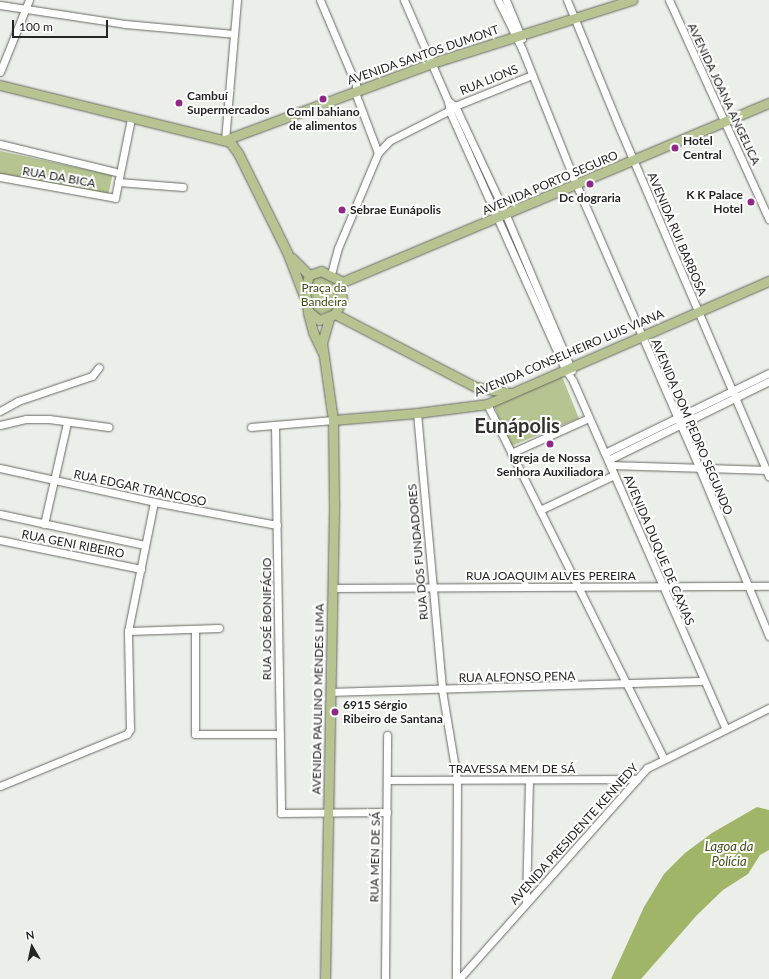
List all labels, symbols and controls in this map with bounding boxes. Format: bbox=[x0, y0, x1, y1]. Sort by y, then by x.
scale bar bbox=[14, 12, 110, 38]
text: 100 m bbox=[19, 19, 53, 34]
street label: AVENIDA JOANA ANGELICA bbox=[684, 20, 764, 168]
street label: AVENIDA SANTOS DUMONT bbox=[345, 22, 501, 88]
street label: RUA LIONS bbox=[458, 62, 520, 98]
place label: Cambuí Supermercados bbox=[187, 89, 270, 117]
marker: Coml bahiano de alimentos bbox=[318, 94, 328, 104]
marker: Cambuí Supermercados bbox=[174, 98, 184, 108]
place label: Coml bahiano de alimentos bbox=[286, 105, 360, 133]
place label: Hotel Central bbox=[683, 134, 722, 162]
marker: Hotel Central bbox=[670, 143, 680, 153]
street label: AVENIDA PORTO SEGURO bbox=[480, 148, 620, 218]
street label: RUA DA BICA bbox=[21, 163, 97, 191]
street label: AVENIDA RUI BARBOSA bbox=[644, 170, 710, 298]
marker: Dc dograria bbox=[585, 179, 595, 189]
place label: K K Palace Hotel bbox=[686, 188, 743, 216]
place label: Dc dograria bbox=[559, 191, 621, 205]
marker: K K Palace Hotel bbox=[746, 197, 756, 207]
place label: Sebrae Eunápolis bbox=[350, 203, 441, 217]
marker: Sebrae Eunápolis bbox=[337, 205, 347, 215]
park label: Praça da Bandeira bbox=[301, 281, 347, 309]
street label: AVENIDA CONSELHEIRO LUIS VIANA bbox=[472, 306, 666, 400]
street label: AVENIDA DOM PEDRO SEGUNDO bbox=[648, 337, 736, 517]
district label: Eunápolis bbox=[474, 413, 560, 437]
marker: Igreja de Nossa Senhora Auxiliadora bbox=[545, 439, 555, 449]
place label: Igreja de Nossa Senhora Auxiliadora bbox=[496, 451, 604, 479]
street label: RUA EDGAR TRANCOSO bbox=[72, 467, 208, 509]
street label: AVENIDA DUQUE DE CAXIAS bbox=[621, 472, 697, 628]
street label: RUA DOS FUNDADORES bbox=[405, 483, 431, 621]
street label: RUA GENI RIBEIRO bbox=[20, 527, 126, 561]
street label: RUA JOSÉ BONIFÁCIO bbox=[260, 557, 274, 681]
street label: RUA JOAQUIM ALVES PEREIRA bbox=[465, 569, 637, 583]
street label: AVENIDA PAULINO MENDES LIMA bbox=[309, 603, 327, 795]
street label: RUA ALFONSO PENA bbox=[458, 669, 576, 685]
place label: 6915 Sérgio Ribeiro de Santana bbox=[343, 698, 443, 726]
marker: 6915 Sérgio Ribeiro de Santana bbox=[330, 707, 340, 717]
street label: AVENIDA PRESIDENTE KENNEDY bbox=[507, 760, 641, 908]
street label: TRAVESSA MEM DE SÁ bbox=[448, 762, 576, 776]
street label: RUA MEN DE SÁ bbox=[367, 811, 383, 903]
water label: Lagoa da Polícia bbox=[705, 839, 753, 870]
north arrow bbox=[12, 927, 52, 967]
text: N bbox=[25, 928, 35, 942]

